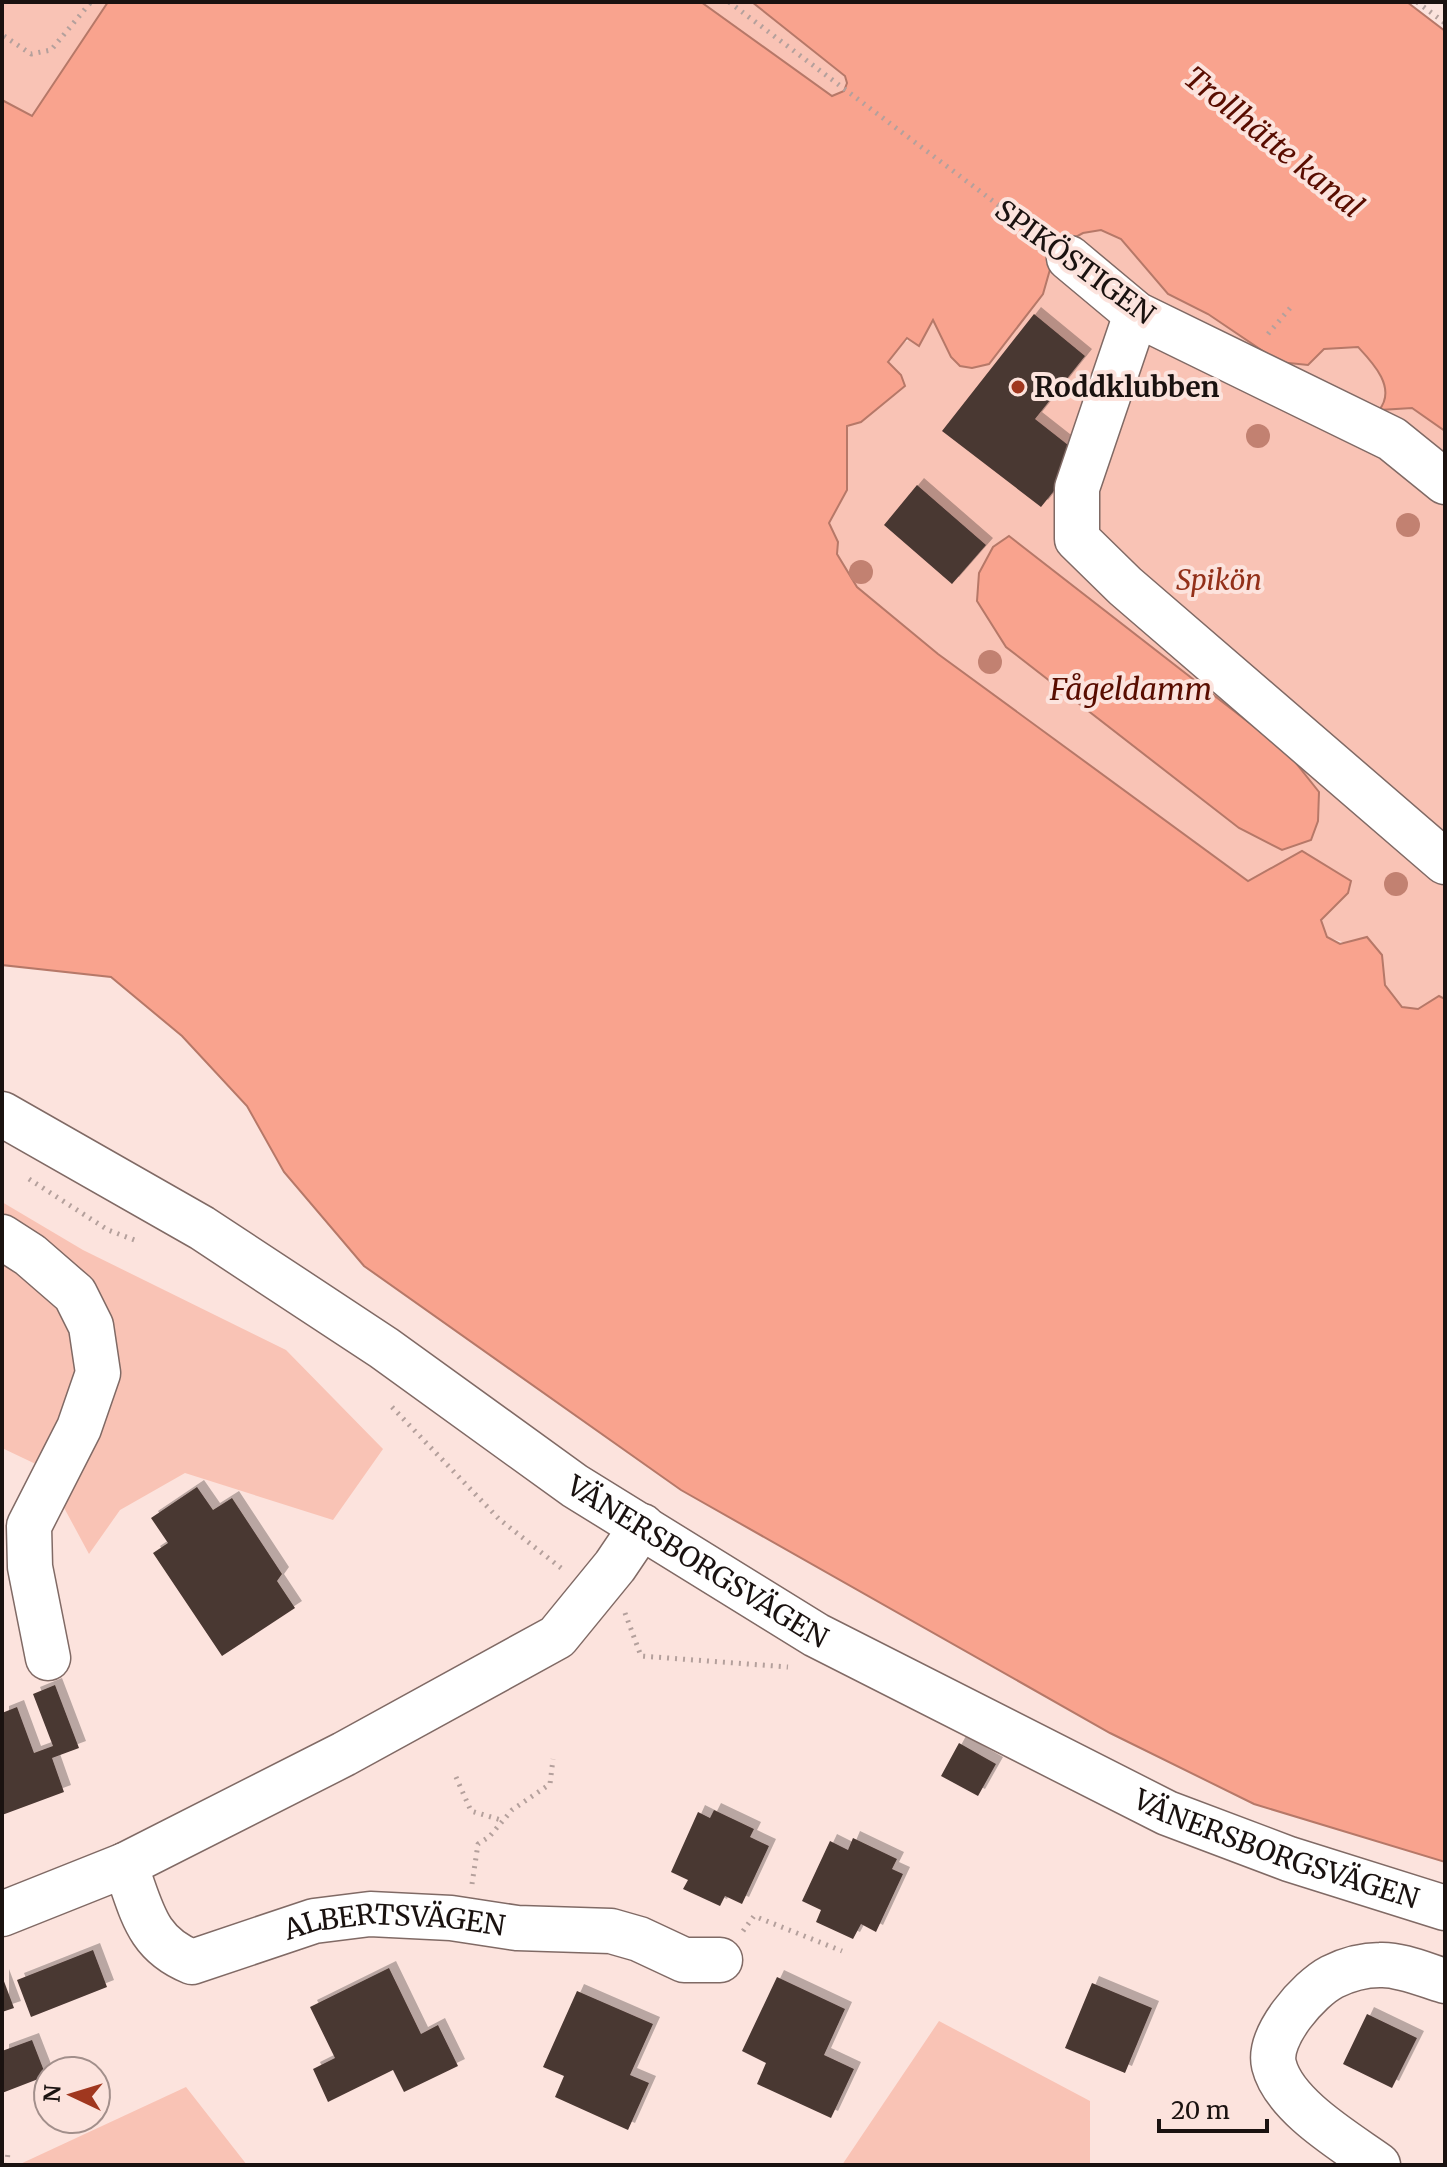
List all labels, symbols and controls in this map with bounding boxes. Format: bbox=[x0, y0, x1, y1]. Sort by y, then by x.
water label: Trollhätte kanal bbox=[1177, 58, 1371, 226]
street label: SPIKÖSTIGEN bbox=[988, 192, 1162, 332]
place label: Roddklubben bbox=[1034, 369, 1220, 405]
marker: Roddklubben bbox=[1009, 378, 1027, 396]
park label: Spikön bbox=[1176, 562, 1262, 598]
water label: Fågeldamm bbox=[1049, 670, 1212, 708]
street label: VÄNERSBORGSVÄGEN bbox=[559, 1467, 834, 1656]
street label: VÄNERSBORGSVÄGEN bbox=[1127, 1781, 1424, 1917]
street label: ALBERTSVÄGEN bbox=[278, 1895, 508, 1948]
north arrow bbox=[32, 2055, 112, 2135]
text: N bbox=[37, 2083, 67, 2103]
scale bar bbox=[1159, 2083, 1267, 2133]
text: 20 m bbox=[1171, 2095, 1230, 2126]

